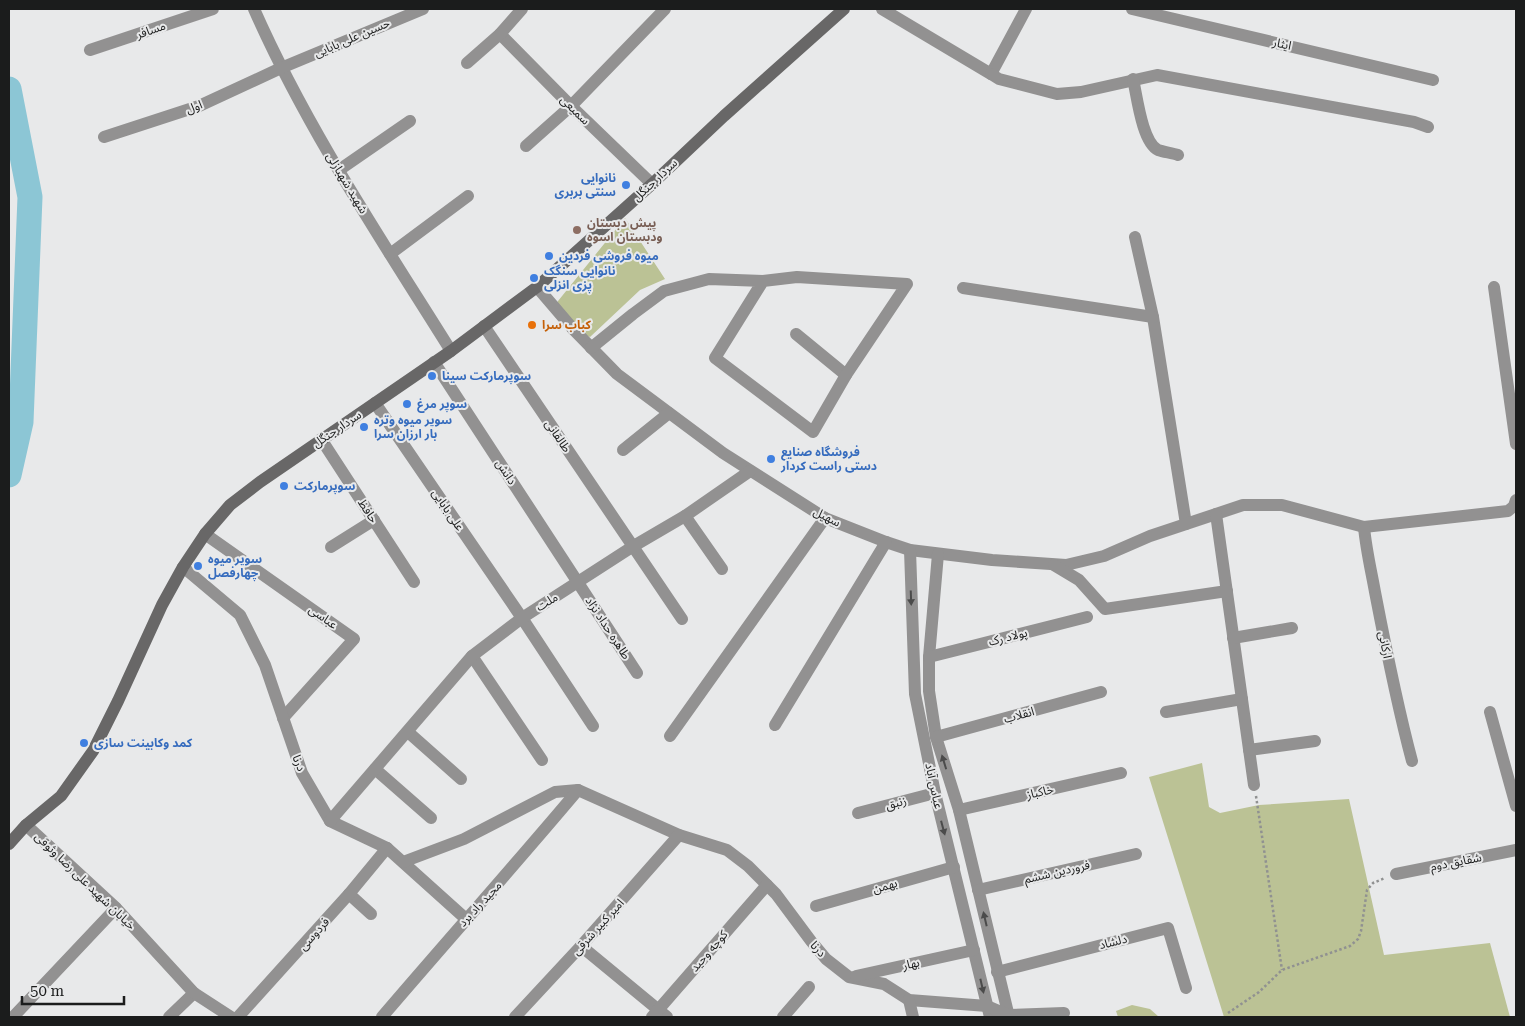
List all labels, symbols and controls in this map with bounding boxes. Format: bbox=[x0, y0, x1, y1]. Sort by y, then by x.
street label: حسین علی بابایی bbox=[312, 16, 392, 60]
street label: مسافر bbox=[134, 18, 168, 42]
street label: ایثار bbox=[1270, 35, 1293, 53]
street label: سمیعی bbox=[557, 92, 593, 128]
street label: اول bbox=[184, 97, 204, 117]
street label: شهید شهبازلی bbox=[323, 150, 371, 216]
street label: سردار جنگل bbox=[630, 156, 680, 204]
place label: نانوایی سنتی بربری bbox=[555, 171, 616, 199]
marker: نانوایی سنتی بربری bbox=[620, 179, 632, 191]
place label: پیش دبستان ودبستان اسوه bbox=[587, 216, 663, 244]
marker: پیش دبستان ودبستان اسوه bbox=[571, 224, 583, 236]
place label: میوه فروشی فردین bbox=[559, 249, 659, 263]
marker: میوه فروشی فردین bbox=[543, 250, 555, 262]
place label: نانوایی سنگک پزی انزلی bbox=[544, 264, 616, 294]
marker: نانوایی سنگک پزی انزلی bbox=[528, 272, 540, 284]
place label: کباب سرا bbox=[542, 318, 592, 332]
marker: کباب سرا bbox=[526, 319, 538, 331]
place label: سوپرمارکت سینا bbox=[442, 369, 531, 385]
marker: سوپرمارکت سینا bbox=[426, 370, 438, 382]
place label: سوپر مرغ bbox=[417, 397, 467, 413]
marker: سوپر مرغ bbox=[401, 398, 413, 410]
street label: سردار جنگل bbox=[310, 408, 364, 450]
place label: سوپر میوه وتره بار ارزان سرا bbox=[374, 413, 452, 441]
street label: طالقانی bbox=[542, 417, 574, 455]
marker: سوپر میوه وتره بار ارزان سرا bbox=[358, 421, 370, 433]
place label: فروشگاه صنایع دستی راست کردار bbox=[780, 445, 877, 473]
marker: فروشگاه صنایع دستی راست کردار bbox=[765, 453, 777, 465]
street label: دانش bbox=[493, 457, 519, 487]
place label: سوپرمارکت bbox=[294, 479, 355, 495]
marker: سوپرمارکت bbox=[278, 480, 290, 492]
street label: علی بابایی bbox=[429, 486, 467, 534]
street label: حافظ bbox=[355, 496, 381, 526]
street label: سهیل bbox=[811, 504, 843, 530]
place label: سوپر میوه چهارفصل bbox=[208, 552, 262, 582]
marker: سوپر میوه چهارفصل bbox=[192, 560, 204, 572]
street label: ملت bbox=[534, 590, 560, 614]
one-way arrow bbox=[908, 591, 916, 607]
street label: طاهره حداد نژاد bbox=[583, 594, 633, 662]
street label: عباسی bbox=[306, 602, 340, 632]
street label: پولاد رک bbox=[987, 625, 1029, 650]
street label: ارکانی bbox=[1376, 630, 1395, 660]
street label: انقلاب bbox=[1002, 704, 1036, 726]
place label: کمد وکابینت سازی bbox=[94, 736, 193, 750]
marker: کمد وکابینت سازی bbox=[78, 737, 90, 749]
street label: درنا bbox=[290, 753, 309, 773]
one-way arrow bbox=[940, 754, 947, 769]
street label: عباس آباد bbox=[922, 762, 946, 810]
street label: خاکباز bbox=[1024, 782, 1055, 802]
street label: زنبق bbox=[884, 794, 908, 813]
one-way arrow bbox=[940, 820, 948, 835]
street label: خیابان شهید علی رضا وثوقی bbox=[32, 829, 138, 933]
street label: شقایق دوم bbox=[1429, 850, 1483, 876]
street label: فروردین ششم bbox=[1023, 858, 1092, 888]
street label: بهمن bbox=[871, 876, 899, 896]
street label: مجید راد برد bbox=[455, 878, 505, 930]
street label: امیر کبیر شرقی bbox=[569, 896, 627, 958]
one-way arrow bbox=[981, 911, 989, 926]
street label: فردوسی bbox=[296, 915, 332, 953]
street label: کوچه وحید bbox=[687, 927, 732, 975]
street label: دلشاد bbox=[1098, 932, 1129, 952]
street label: درنا bbox=[807, 938, 829, 960]
street label: بهار bbox=[900, 955, 921, 973]
scale bar bbox=[22, 974, 125, 1006]
one-way arrow bbox=[978, 978, 986, 993]
text: 50 m bbox=[30, 982, 65, 1000]

